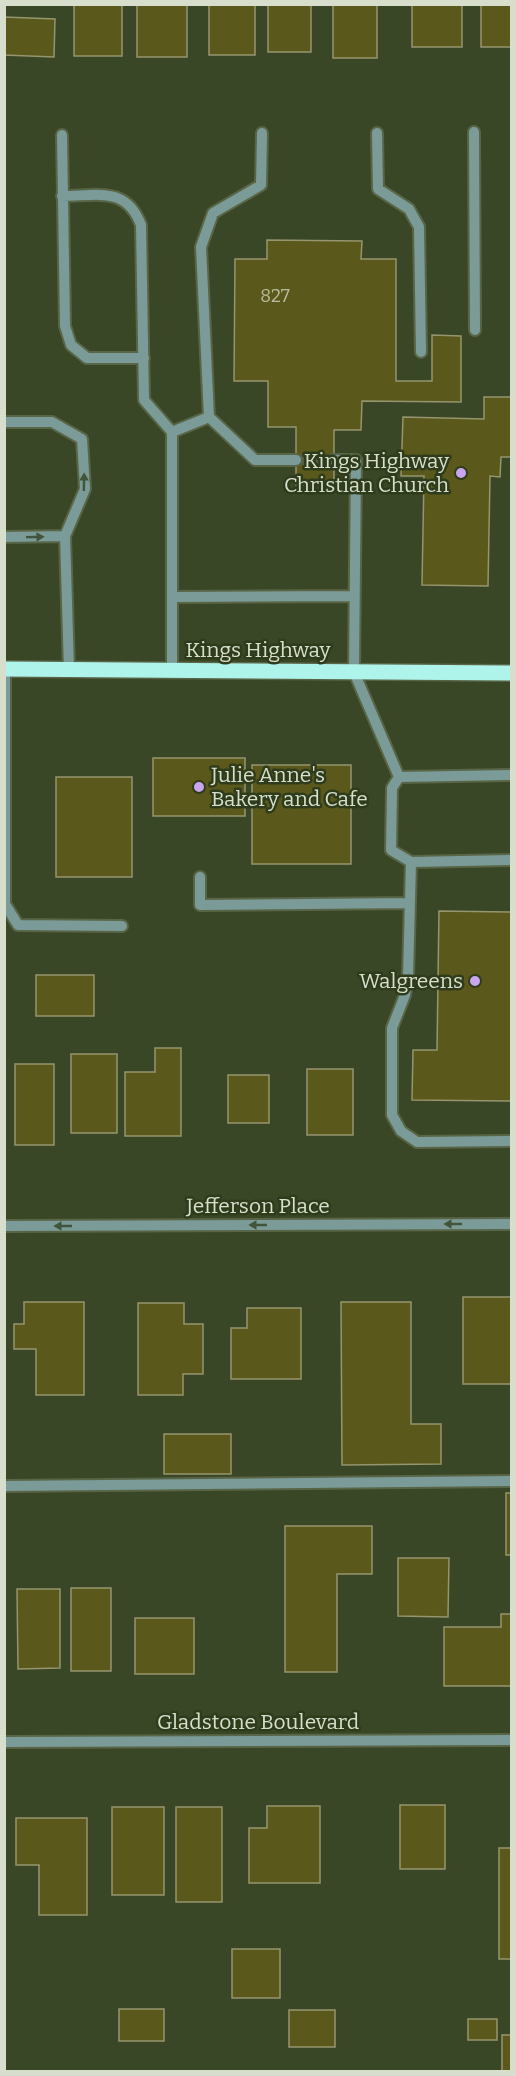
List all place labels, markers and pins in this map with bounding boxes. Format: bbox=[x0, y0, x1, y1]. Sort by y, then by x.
place label: Kings Highway Christian Church bbox=[284, 448, 450, 498]
marker: Kings Highway Christian Church bbox=[454, 466, 468, 480]
place label: Julie Anne's Bakery and Cafe bbox=[210, 762, 368, 812]
marker: Julie Anne's Bakery and Cafe bbox=[192, 780, 206, 794]
place label: Walgreens bbox=[359, 968, 463, 994]
marker: Walgreens bbox=[468, 974, 482, 988]

